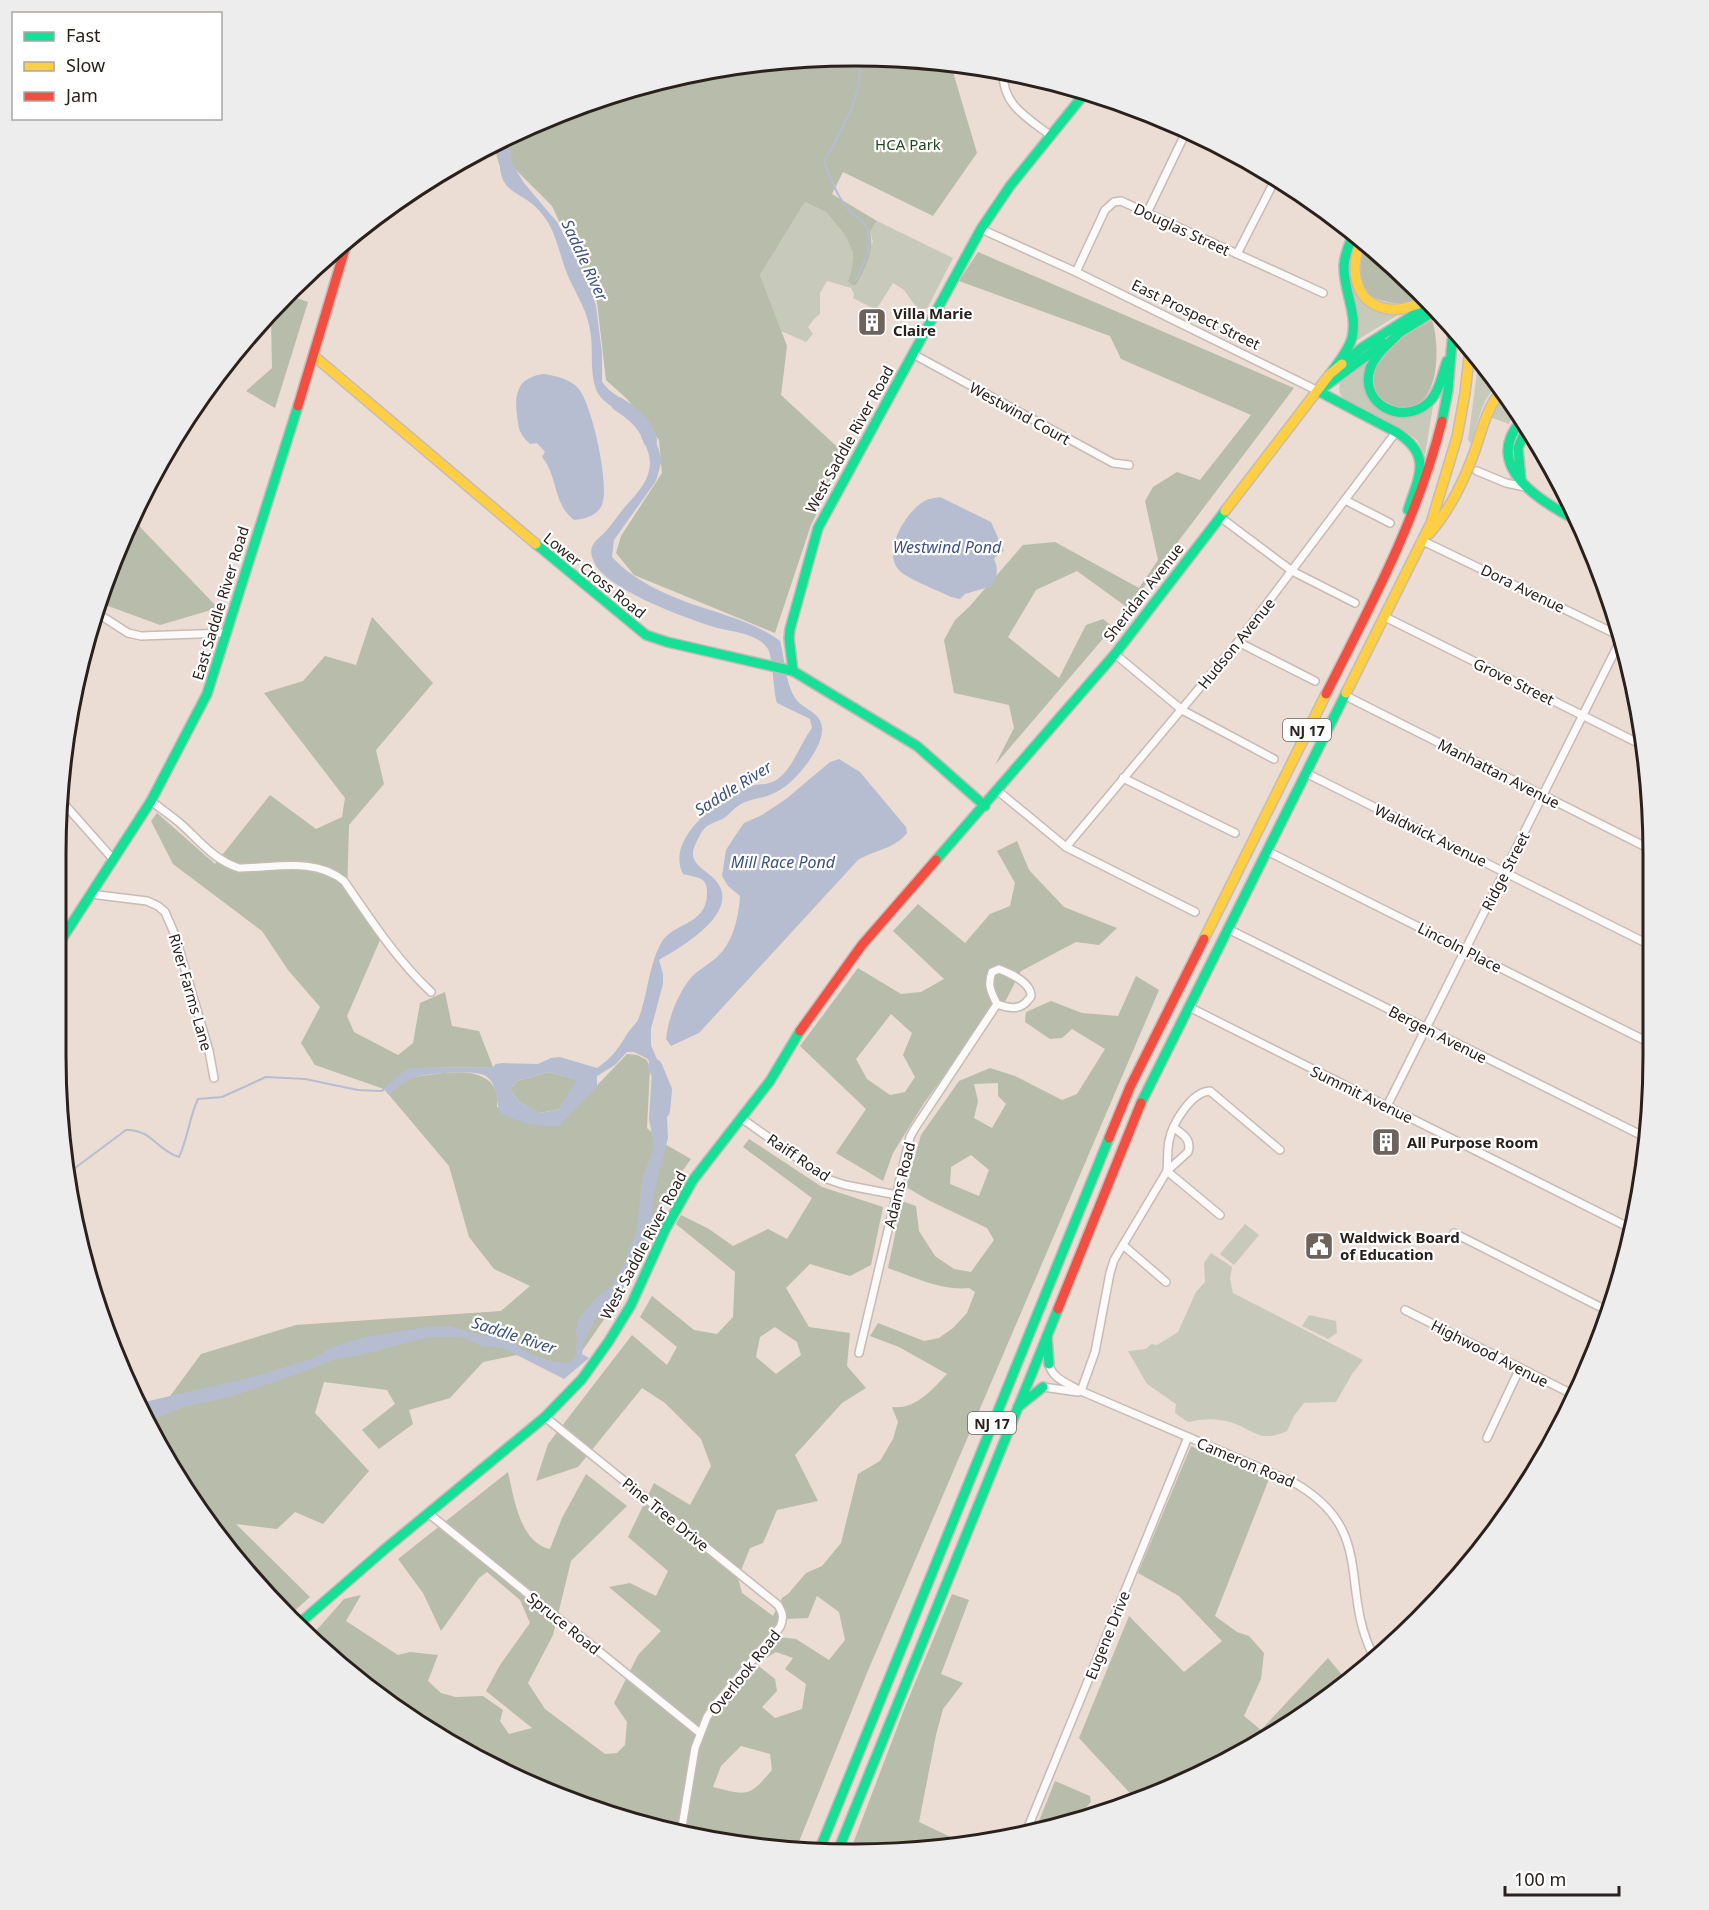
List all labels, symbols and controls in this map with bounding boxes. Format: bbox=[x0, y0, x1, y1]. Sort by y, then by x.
legend bbox=[12, 12, 222, 120]
text: Fast bbox=[66, 23, 101, 47]
text: Slow bbox=[66, 53, 105, 77]
text: Jam bbox=[64, 83, 98, 107]
park label: HCA Park bbox=[875, 134, 941, 154]
street label: Douglas Street bbox=[1131, 198, 1234, 260]
water label: Saddle River bbox=[557, 216, 614, 305]
street label: East Prospect Street bbox=[1128, 274, 1264, 354]
place label: Villa Marie Claire bbox=[893, 303, 972, 340]
building icon: Villa Marie Claire bbox=[856, 306, 888, 338]
street label: West Saddle River Road bbox=[800, 362, 898, 516]
street label: Westwind Court bbox=[966, 377, 1074, 449]
street label: East Saddle River Road bbox=[187, 524, 253, 682]
street label: Lower Cross Road bbox=[540, 528, 650, 622]
water label: Westwind Pond bbox=[893, 536, 1002, 558]
street label: Sheridan Avenue bbox=[1098, 539, 1188, 645]
street label: Dora Avenue bbox=[1478, 559, 1568, 617]
street label: Hudson Avenue bbox=[1193, 593, 1279, 693]
street label: Grove Street bbox=[1470, 653, 1558, 709]
road number: NJ 17 bbox=[1283, 719, 1331, 741]
street label: Manhattan Avenue bbox=[1435, 734, 1563, 812]
water label: Saddle River bbox=[690, 755, 776, 820]
street label: Waldwick Avenue bbox=[1372, 799, 1490, 871]
street label: Ridge Street bbox=[1477, 828, 1534, 914]
water label: Mill Race Pond bbox=[731, 851, 836, 873]
street label: Lincoln Place bbox=[1415, 917, 1505, 977]
street label: River Farms Lane bbox=[165, 931, 217, 1053]
street label: Bergen Avenue bbox=[1385, 1001, 1491, 1067]
street label: Summit Avenue bbox=[1308, 1061, 1416, 1127]
building icon: All Purpose Room bbox=[1370, 1126, 1402, 1158]
street label: Raiff Road bbox=[764, 1129, 834, 1185]
place label: All Purpose Room bbox=[1407, 1132, 1538, 1152]
street label: Adams Road bbox=[879, 1140, 919, 1230]
street label: West Saddle River Road bbox=[595, 1167, 691, 1323]
place label: Waldwick Board of Education bbox=[1340, 1227, 1460, 1264]
public building icon: Waldwick Board of Education bbox=[1303, 1230, 1335, 1262]
water label: Saddle River bbox=[469, 1311, 559, 1359]
street label: Highwood Avenue bbox=[1428, 1315, 1552, 1391]
road number: NJ 17 bbox=[968, 1412, 1016, 1434]
street label: Cameron Road bbox=[1194, 1432, 1298, 1492]
street label: Pine Tree Drive bbox=[619, 1473, 713, 1555]
street label: Spruce Road bbox=[523, 1587, 605, 1659]
street label: Eugene Drive bbox=[1080, 1588, 1134, 1682]
street label: Overlook Road bbox=[704, 1625, 784, 1719]
scale bar bbox=[1505, 1859, 1619, 1897]
text: 100 m bbox=[1514, 1867, 1566, 1891]

